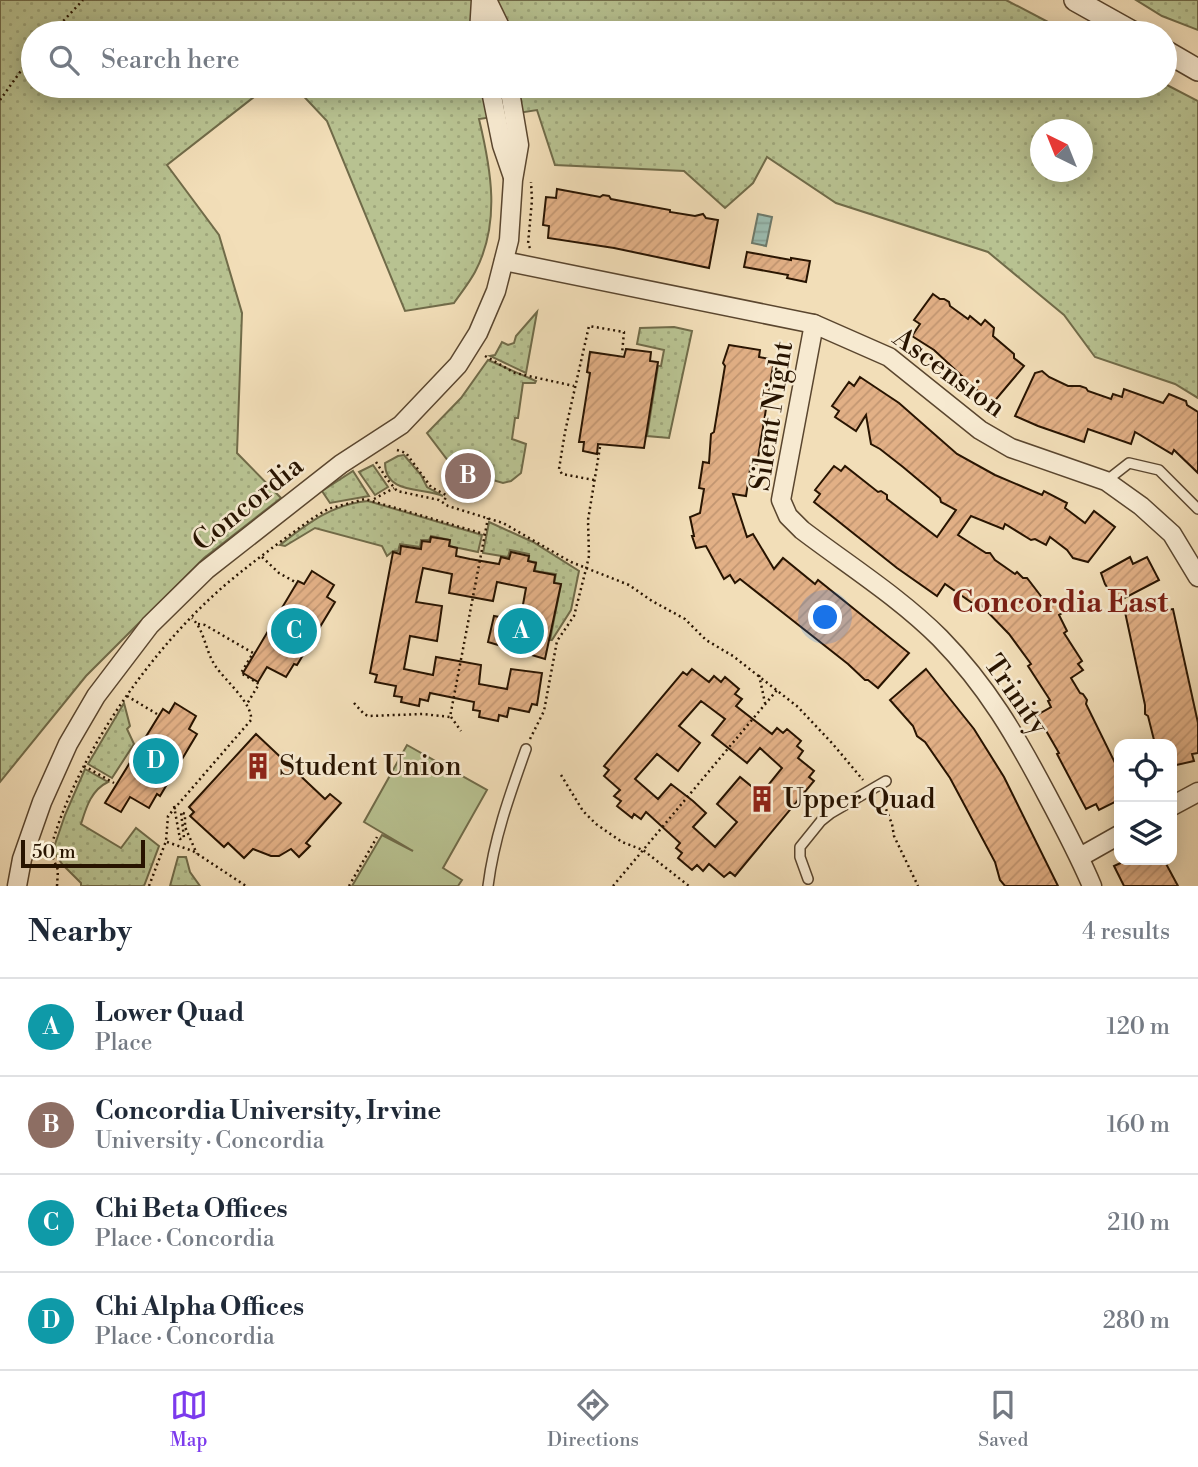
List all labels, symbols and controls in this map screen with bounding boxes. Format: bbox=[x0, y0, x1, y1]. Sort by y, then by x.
search box bbox=[21, 21, 1177, 98]
icon: search bbox=[45, 41, 83, 79]
text: Search here bbox=[101, 44, 240, 76]
north arrow bbox=[1030, 119, 1093, 182]
street label: Ascension bbox=[885, 320, 1012, 426]
street label: Silent Night bbox=[743, 338, 801, 493]
street label: Concordia bbox=[185, 448, 311, 559]
pin: B bbox=[445, 450, 491, 502]
district label: Concordia East bbox=[952, 584, 1168, 622]
your location bbox=[808, 600, 842, 634]
pin: C bbox=[271, 605, 317, 657]
pin: A bbox=[498, 605, 544, 657]
street label: Trinity bbox=[976, 648, 1056, 742]
pin: D bbox=[133, 735, 179, 787]
map controls bbox=[1114, 739, 1177, 865]
button: locate bbox=[1114, 739, 1177, 802]
place label: Student Union bbox=[279, 749, 462, 784]
building icon: Student Union bbox=[243, 751, 273, 781]
place label: Upper Quad bbox=[783, 782, 936, 817]
building icon: Upper Quad bbox=[747, 784, 777, 814]
button: layers bbox=[1114, 802, 1177, 865]
scale bar bbox=[21, 837, 145, 869]
text: 50 m bbox=[32, 840, 76, 864]
text: Nearby bbox=[28, 913, 132, 951]
text: 4 results bbox=[1082, 918, 1170, 946]
text: Lower Quad bbox=[95, 997, 244, 1029]
text: A bbox=[43, 1013, 59, 1041]
text: 120 m bbox=[1106, 1013, 1170, 1041]
text: Place bbox=[95, 1029, 152, 1057]
text: Concordia University, Irvine bbox=[95, 1095, 441, 1127]
text: B bbox=[42, 1111, 60, 1139]
text: 160 m bbox=[1107, 1111, 1170, 1139]
text: University · Concordia bbox=[95, 1127, 324, 1155]
text: Chi Beta Offices bbox=[95, 1193, 288, 1225]
text: C bbox=[43, 1209, 59, 1237]
text: 210 m bbox=[1107, 1209, 1170, 1237]
text: Place · Concordia bbox=[95, 1225, 275, 1253]
text: Chi Alpha Offices bbox=[95, 1291, 304, 1323]
text: D bbox=[42, 1307, 60, 1335]
text: 280 m bbox=[1103, 1307, 1170, 1335]
text: Place · Concordia bbox=[95, 1323, 275, 1351]
tab: Map bbox=[170, 1386, 208, 1452]
tab: Directions bbox=[547, 1386, 639, 1452]
tab: Saved bbox=[978, 1386, 1028, 1452]

